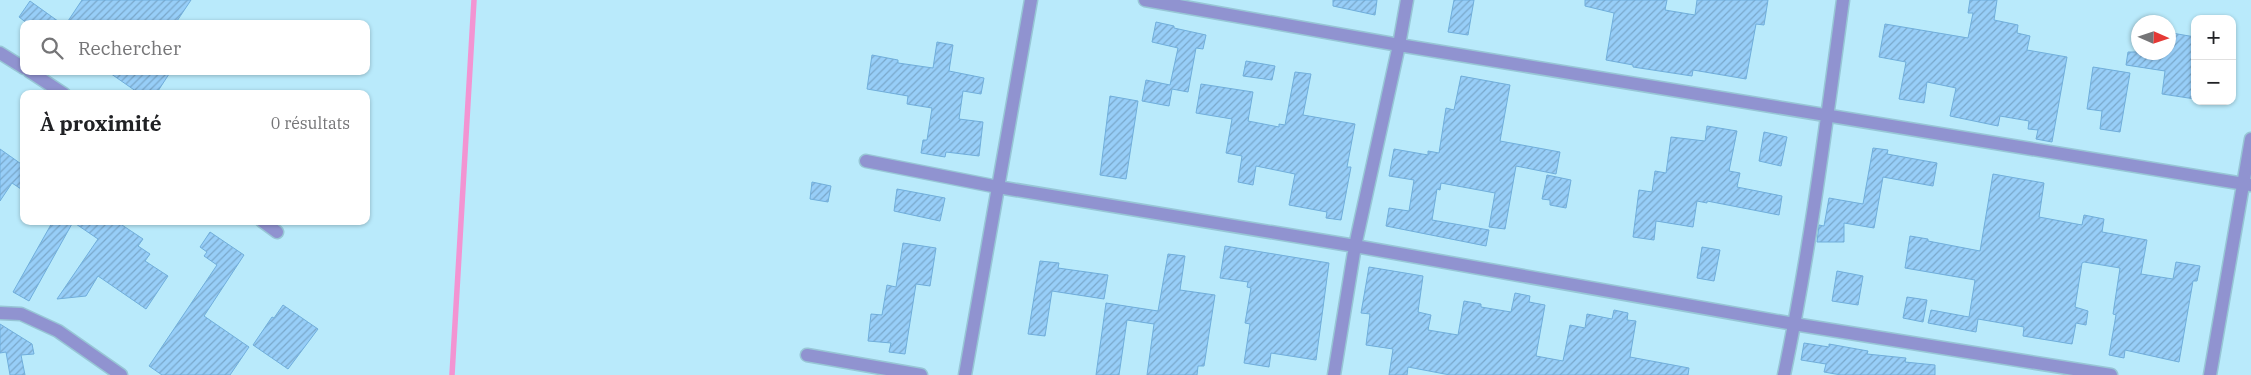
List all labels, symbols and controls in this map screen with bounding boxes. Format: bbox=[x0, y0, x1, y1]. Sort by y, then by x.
north arrow bbox=[2131, 15, 2176, 60]
map controls bbox=[2191, 15, 2236, 105]
button: + bbox=[2191, 15, 2236, 60]
search box bbox=[20, 20, 370, 75]
icon: search bbox=[38, 34, 66, 62]
text: Rechercher bbox=[78, 36, 181, 60]
button: − bbox=[2191, 60, 2236, 105]
text: À proximité bbox=[40, 109, 162, 137]
text: 0 résultats bbox=[271, 113, 350, 133]

